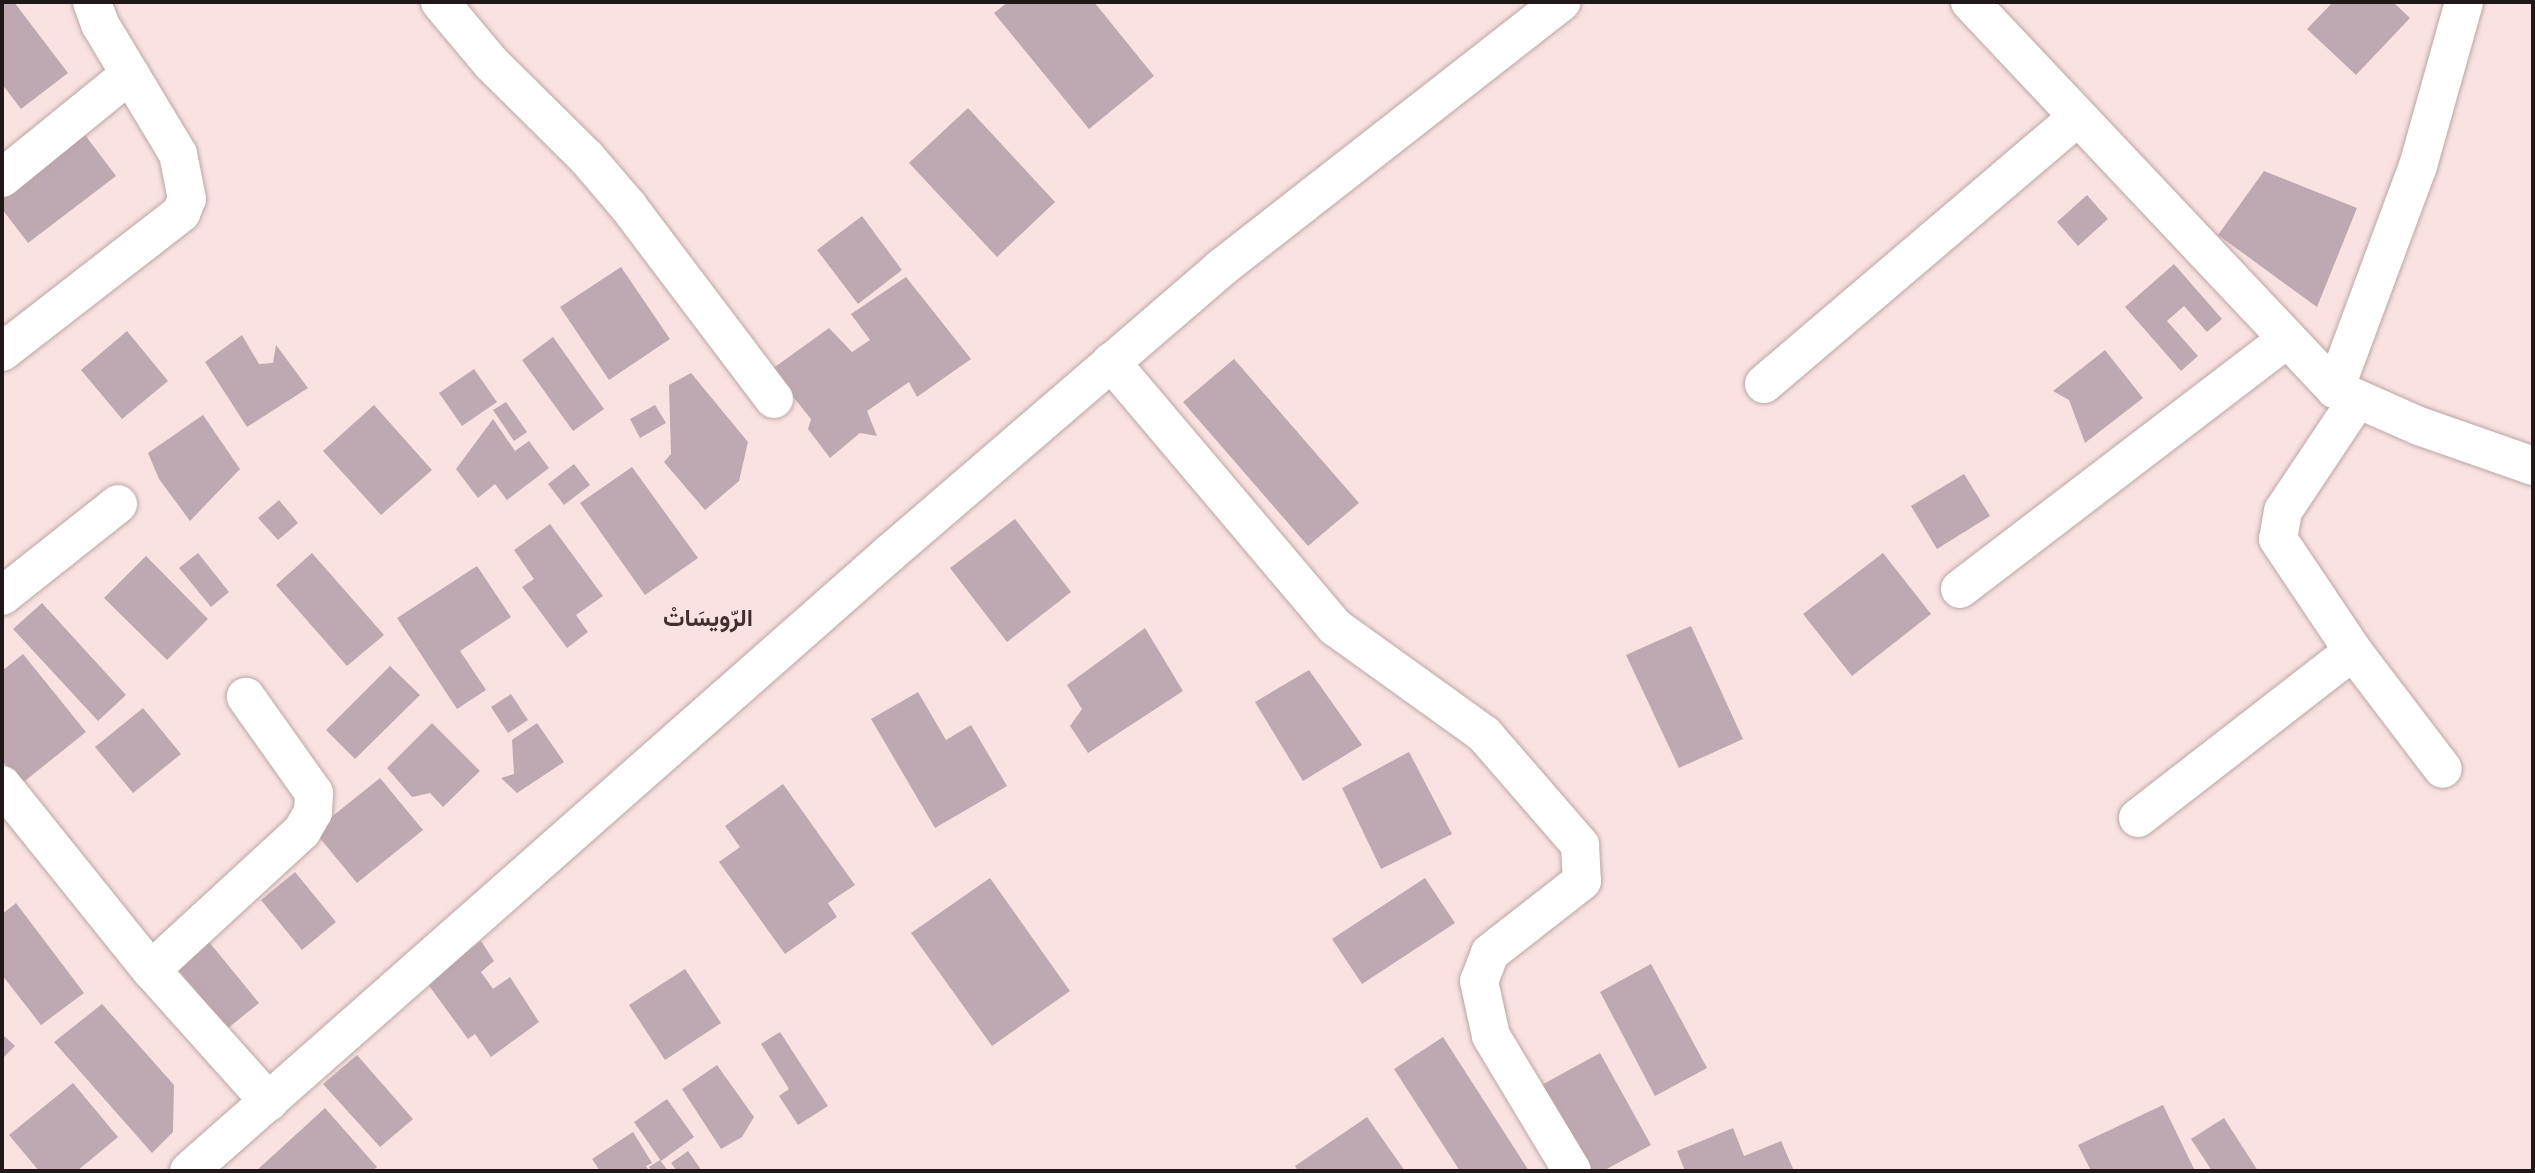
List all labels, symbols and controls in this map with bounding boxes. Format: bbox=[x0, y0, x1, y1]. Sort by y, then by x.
district label: الرّويسَاتْ bbox=[663, 604, 753, 632]

